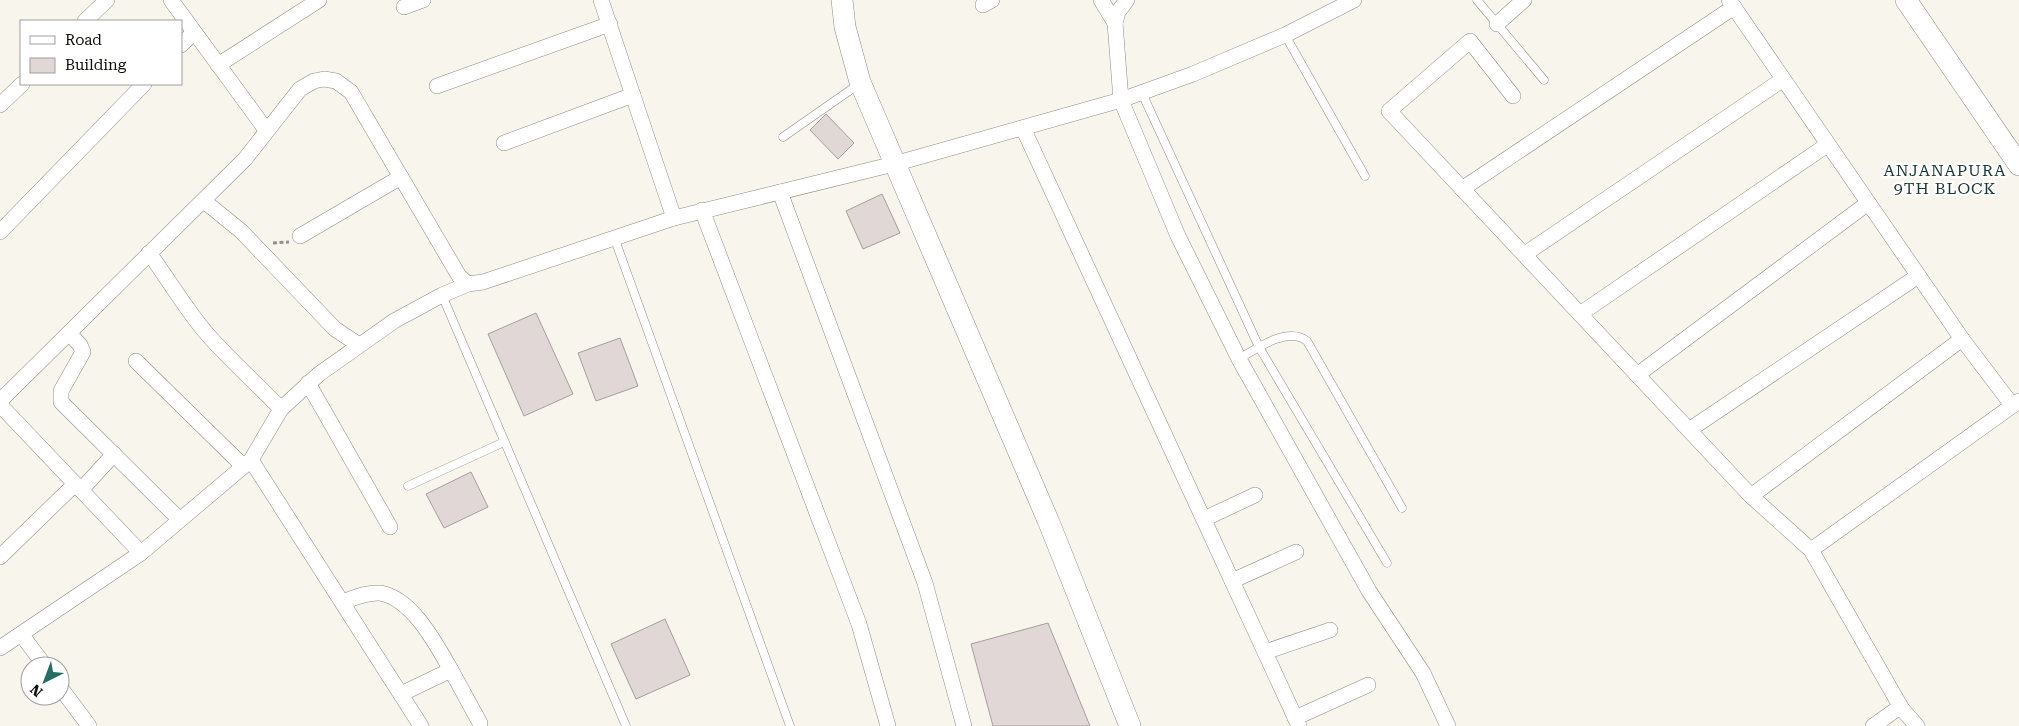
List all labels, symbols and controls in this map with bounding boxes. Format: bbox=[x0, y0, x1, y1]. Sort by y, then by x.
legend bbox=[20, 20, 182, 85]
text: Road bbox=[65, 31, 102, 49]
text: Building bbox=[65, 56, 127, 74]
district label: ANJANAPURA 9TH BLOCK bbox=[1884, 161, 2006, 198]
north arrow bbox=[20, 656, 70, 706]
text: N bbox=[27, 681, 46, 700]

